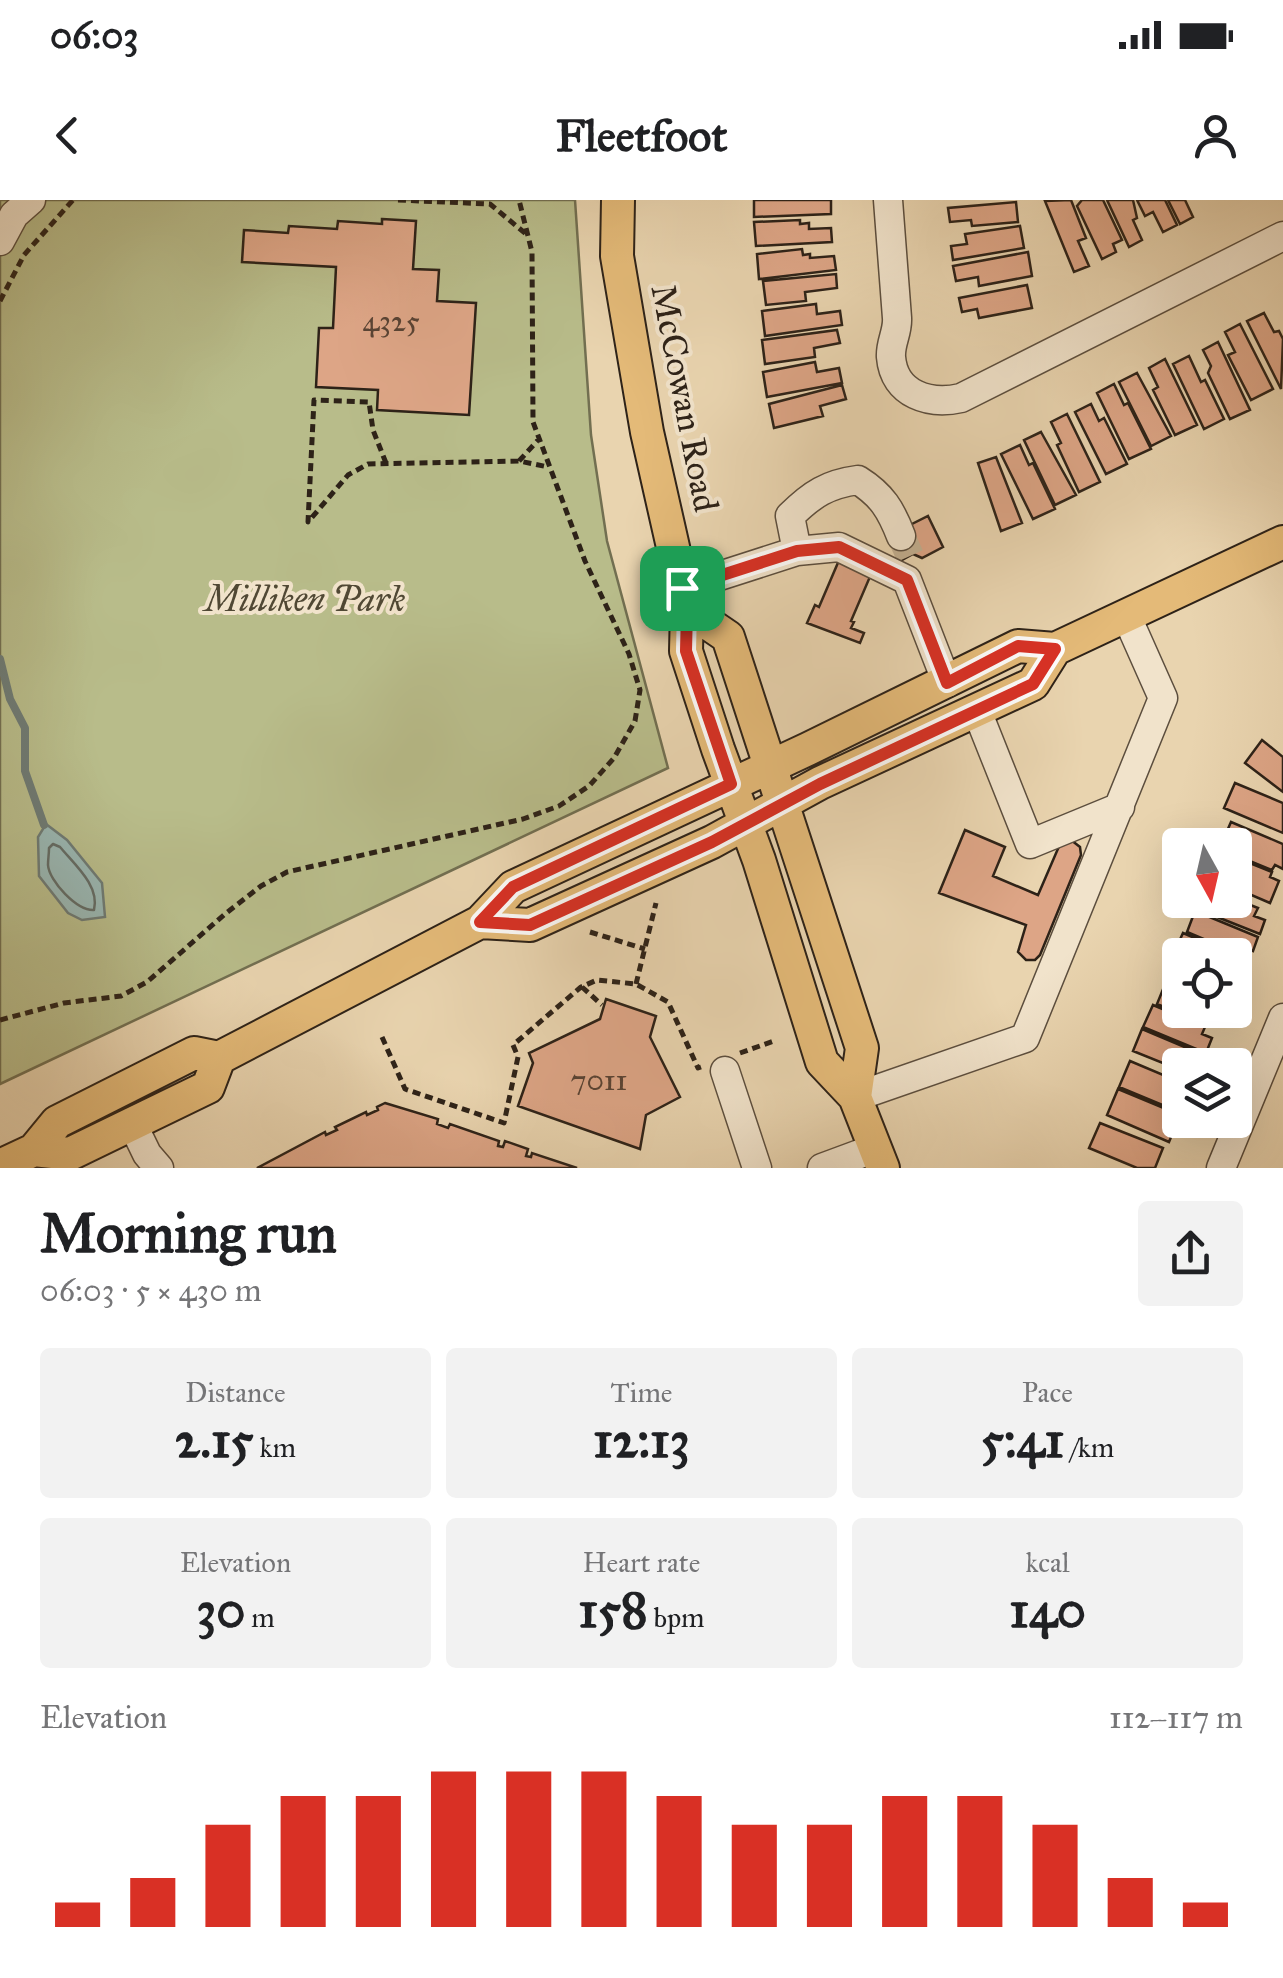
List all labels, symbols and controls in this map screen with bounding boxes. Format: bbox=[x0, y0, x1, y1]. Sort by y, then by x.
text: 06:03 bbox=[50, 12, 139, 58]
icon: back bbox=[40, 108, 95, 163]
text: Fleetfoot bbox=[556, 108, 727, 163]
icon: person bbox=[1188, 108, 1243, 163]
street label: McCowan Road bbox=[641, 281, 728, 516]
house number: 4325 bbox=[362, 303, 420, 339]
pin bbox=[640, 546, 725, 631]
icon: arrive bbox=[655, 561, 710, 616]
park label: Milliken Park bbox=[202, 578, 406, 621]
north arrow bbox=[1162, 828, 1252, 918]
map controls bbox=[1162, 828, 1252, 1138]
button: locate bbox=[1162, 938, 1252, 1028]
button: layers bbox=[1162, 1048, 1252, 1138]
house number: 7011 bbox=[571, 1062, 627, 1098]
text: Morning run bbox=[40, 1200, 337, 1267]
button: share bbox=[1138, 1201, 1243, 1306]
text: 06:03 · 5 × 430 m bbox=[40, 1271, 262, 1310]
text: Distance bbox=[185, 1375, 286, 1410]
text: Time bbox=[611, 1375, 673, 1410]
text: Pace bbox=[1022, 1375, 1073, 1410]
text: 2.15 bbox=[175, 1410, 254, 1471]
text: 12:13 bbox=[593, 1410, 690, 1471]
text: 5:41 bbox=[981, 1410, 1064, 1471]
text: km bbox=[254, 1430, 296, 1465]
text: /km bbox=[1064, 1430, 1114, 1465]
text: Elevation bbox=[180, 1545, 291, 1580]
text: Heart rate bbox=[583, 1545, 700, 1580]
text: kcal bbox=[1025, 1545, 1070, 1580]
text: 30 bbox=[196, 1580, 245, 1641]
text: 158 bbox=[578, 1580, 648, 1641]
text: 140 bbox=[1009, 1580, 1086, 1641]
text: m bbox=[245, 1600, 275, 1635]
text: bpm bbox=[648, 1600, 705, 1635]
text: Elevation bbox=[40, 1698, 167, 1737]
text: 112–117 m bbox=[1109, 1698, 1243, 1737]

